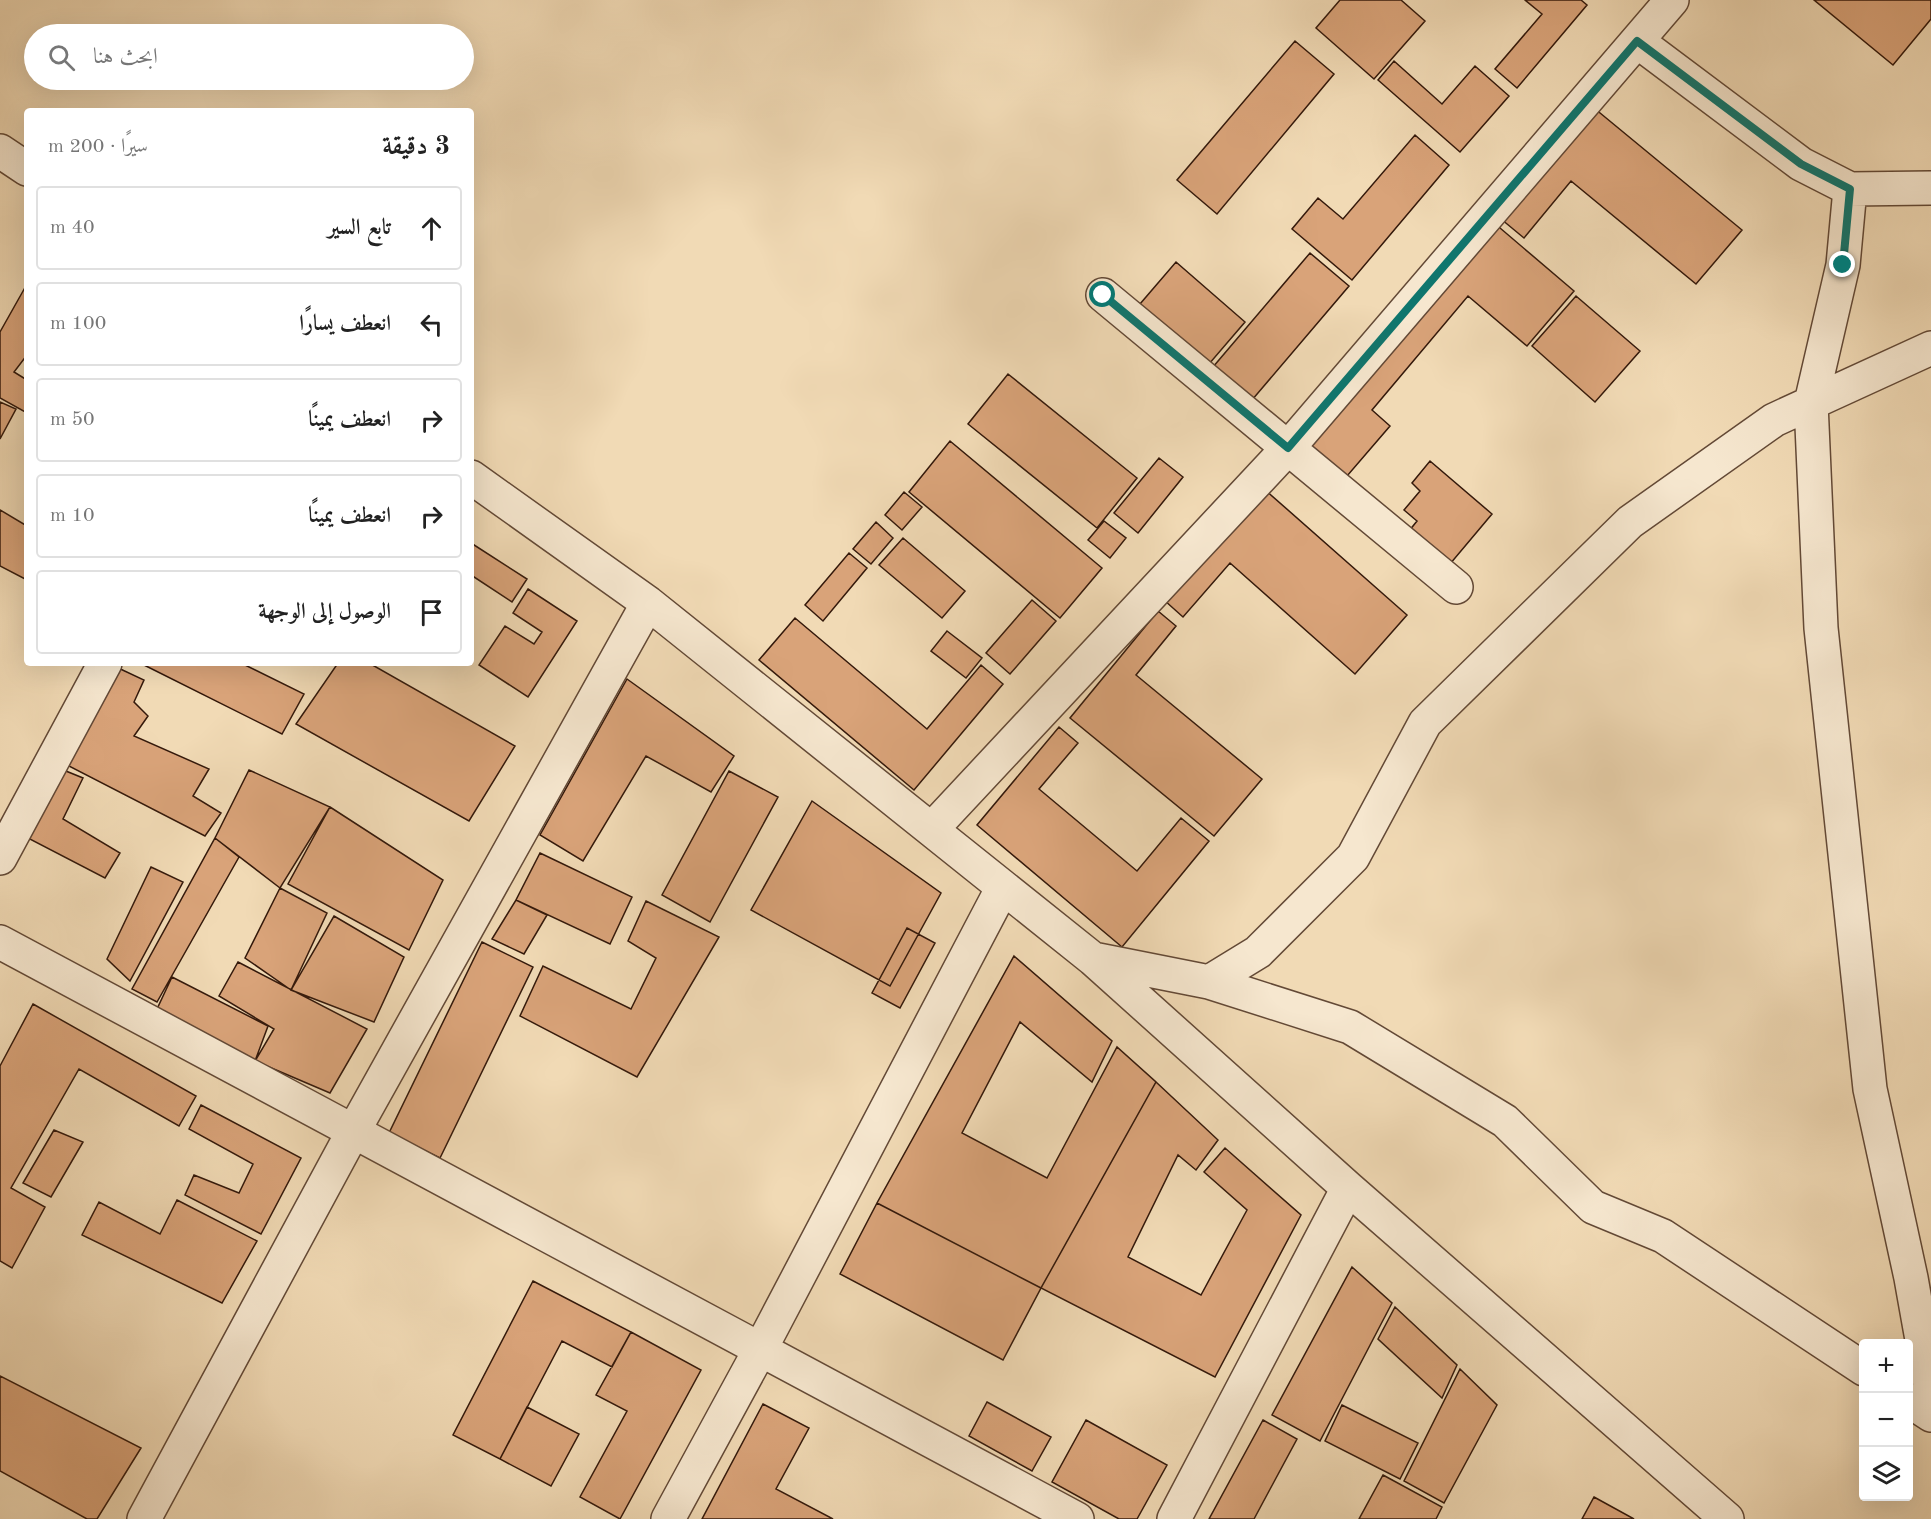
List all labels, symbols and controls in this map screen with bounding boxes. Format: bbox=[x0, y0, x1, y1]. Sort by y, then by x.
search box bbox=[24, 24, 474, 90]
icon: search bbox=[45, 41, 78, 74]
text: ابحث هنا bbox=[93, 46, 158, 68]
text: 3 دقيقة bbox=[382, 134, 450, 160]
text: سيرًا · 200 m bbox=[48, 137, 148, 157]
icon: ahead bbox=[415, 212, 448, 245]
text: تابع السير bbox=[327, 217, 391, 239]
text: 40 m bbox=[50, 218, 95, 238]
route end bbox=[1829, 251, 1855, 277]
route start bbox=[1089, 281, 1115, 307]
icon: left bbox=[415, 308, 448, 341]
text: انعطف يسارًا bbox=[299, 313, 391, 335]
text: 100 m bbox=[50, 314, 106, 334]
icon: right bbox=[415, 404, 448, 437]
text: انعطف يمينًا bbox=[308, 409, 391, 431]
text: 50 m bbox=[50, 410, 95, 430]
icon: right bbox=[415, 500, 448, 533]
text: انعطف يمينًا bbox=[308, 505, 391, 527]
text: 10 m bbox=[50, 506, 95, 526]
icon: arrive bbox=[415, 596, 448, 629]
text: الوصول إلى الوجهة bbox=[258, 601, 391, 623]
map controls bbox=[1859, 1339, 1913, 1501]
button: + bbox=[1859, 1339, 1913, 1393]
button: − bbox=[1859, 1393, 1913, 1447]
button: layers bbox=[1859, 1447, 1913, 1501]

